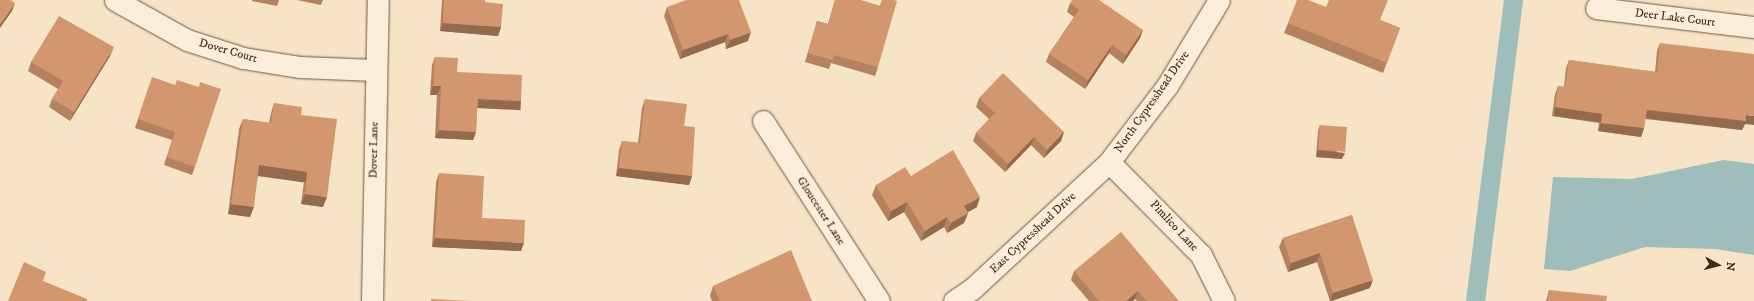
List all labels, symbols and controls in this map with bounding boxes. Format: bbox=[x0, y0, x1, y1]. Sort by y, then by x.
street label: Deer Lake Court bbox=[1634, 6, 1716, 30]
street label: Dover Court bbox=[197, 36, 259, 66]
street label: North Cypresshead Drive bbox=[1111, 48, 1193, 156]
street label: Dover Lane bbox=[366, 121, 382, 179]
street label: Gloucester Lane bbox=[794, 174, 848, 248]
street label: East Cypresshead Drive bbox=[987, 189, 1079, 277]
street label: Pimlico Lane bbox=[1147, 198, 1201, 254]
north arrow bbox=[1698, 245, 1738, 285]
text: N bbox=[1722, 261, 1737, 272]

